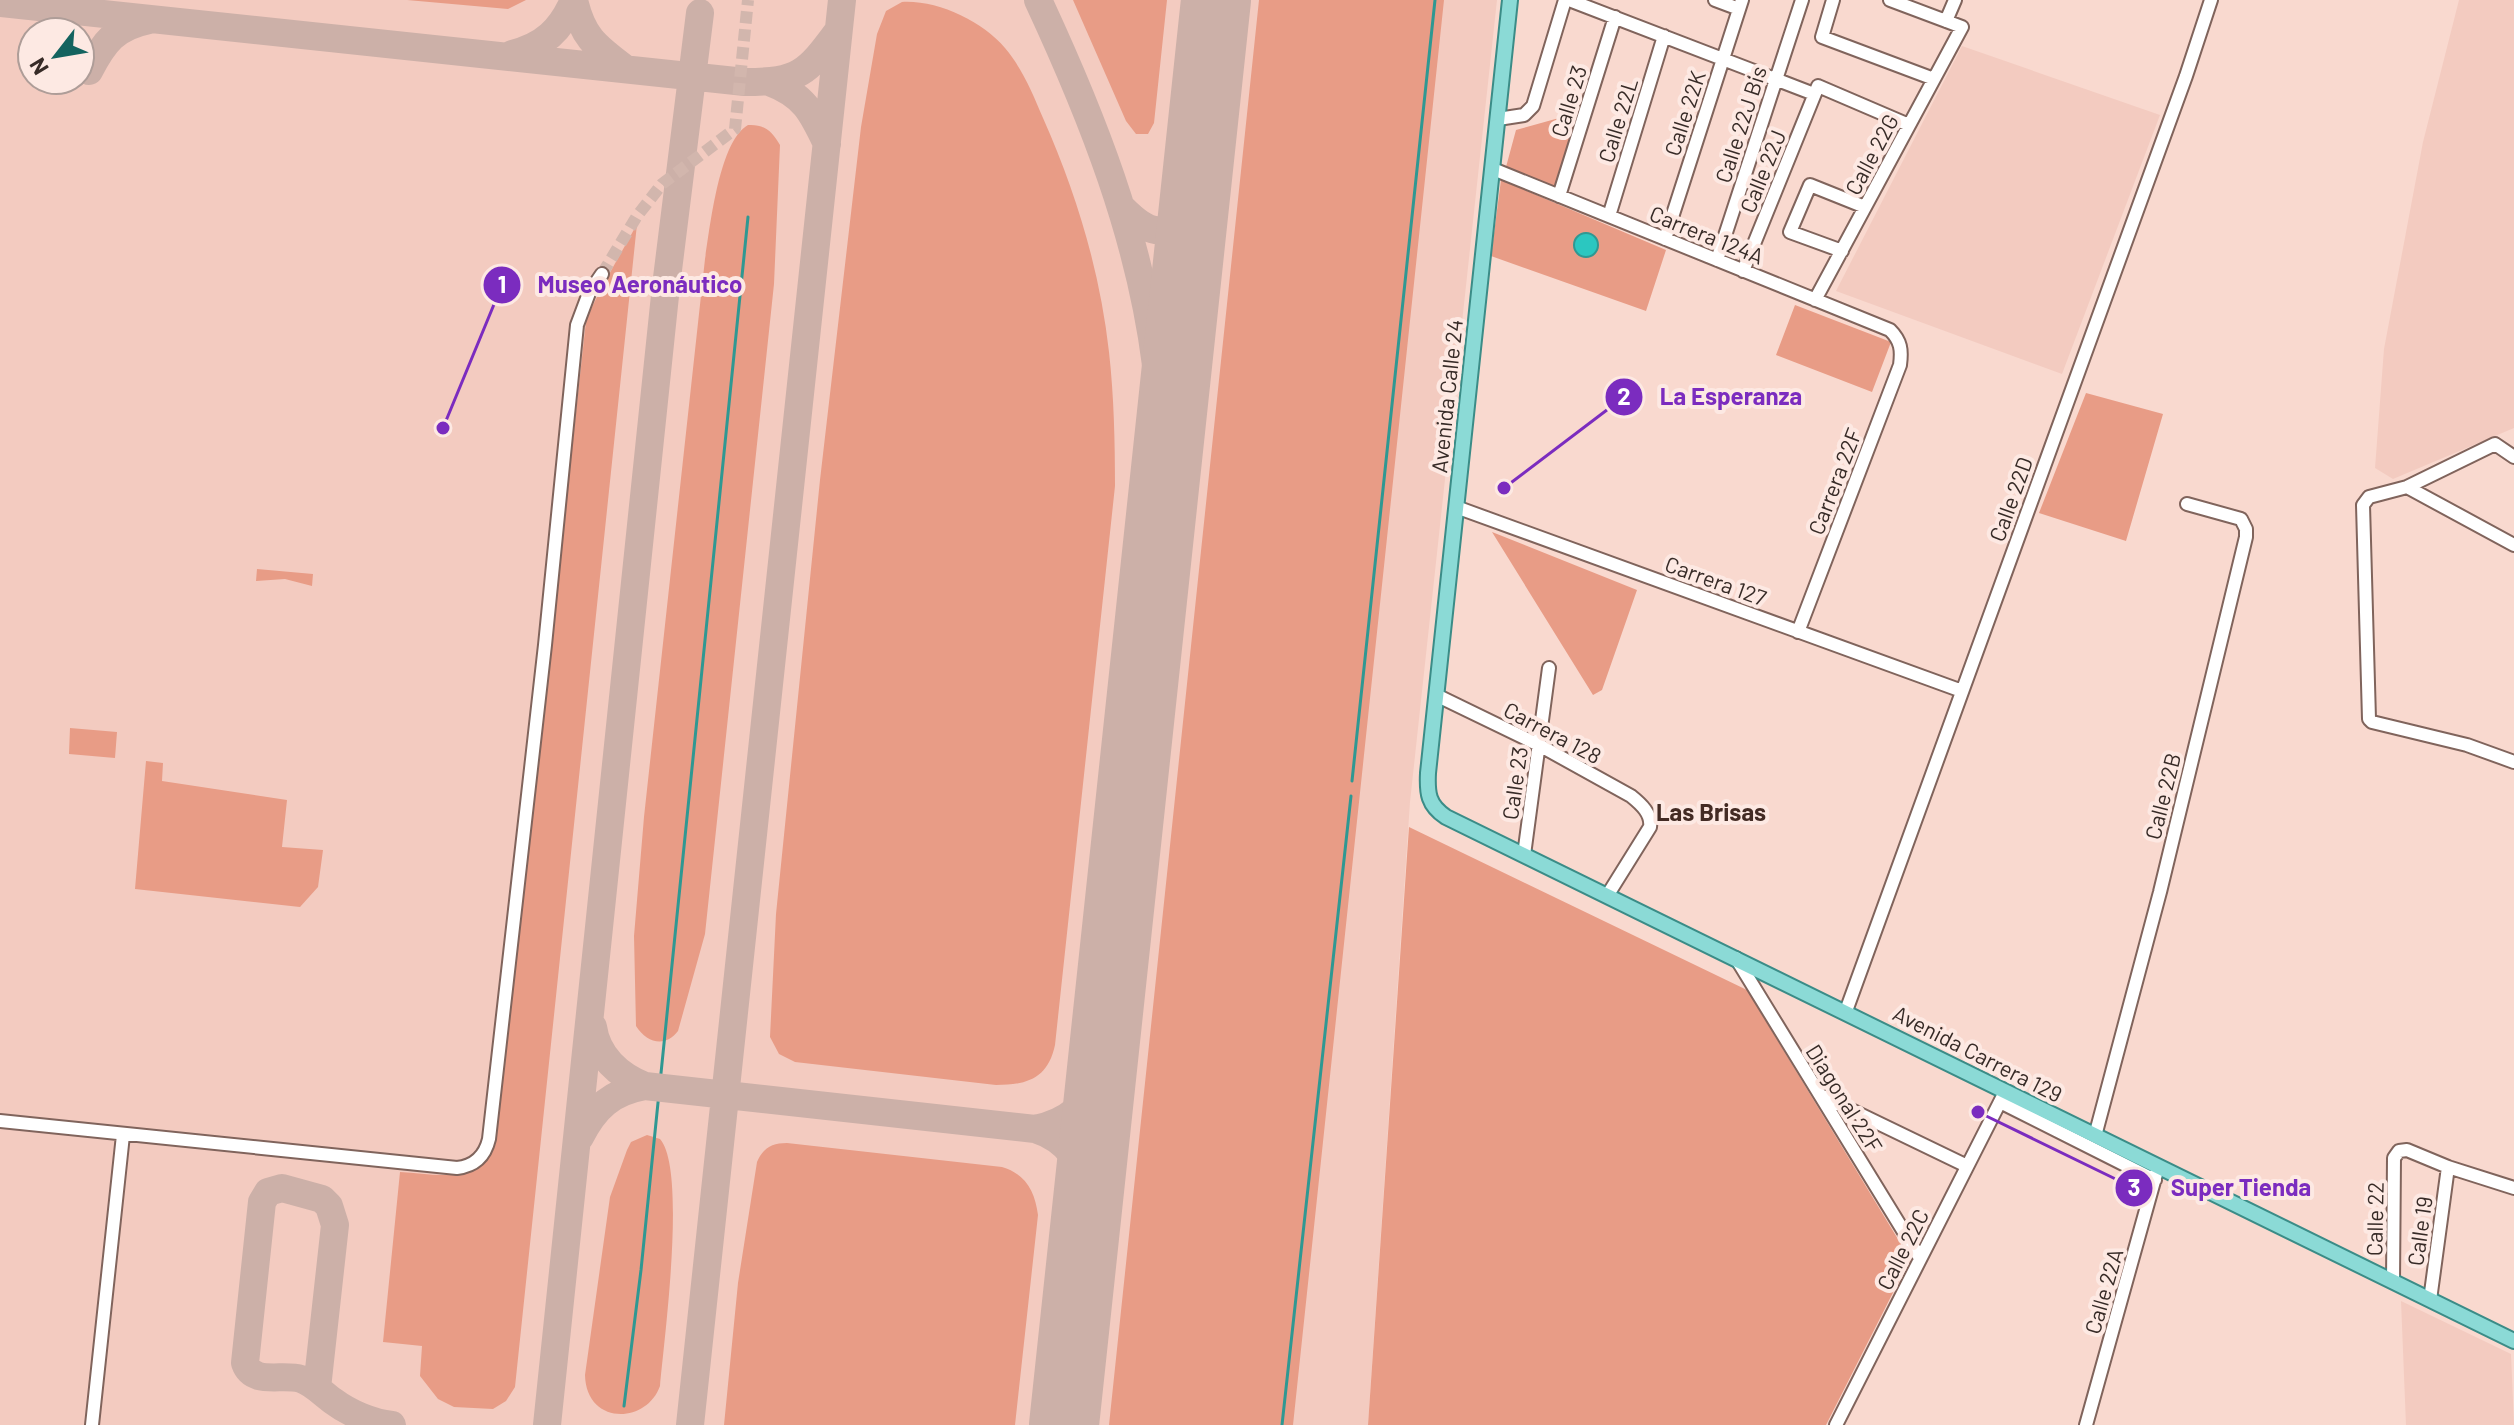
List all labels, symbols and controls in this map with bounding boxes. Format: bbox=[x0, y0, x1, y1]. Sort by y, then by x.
north arrow bbox=[16, 16, 96, 96]
text: N bbox=[23, 54, 53, 80]
street label: Calle 23 bbox=[1545, 62, 1591, 140]
street label: Calle 22J Bis bbox=[1709, 62, 1771, 186]
street label: Calle 22K bbox=[1658, 67, 1710, 159]
street label: Calle 22L bbox=[1592, 75, 1642, 165]
street label: Calle 22G bbox=[1839, 109, 1903, 199]
street label: Calle 22J bbox=[1733, 126, 1791, 216]
street label: Carrera 124A bbox=[1646, 199, 1768, 269]
callout: Museo Aeronáutico bbox=[482, 261, 759, 309]
text: 1 bbox=[498, 269, 506, 298]
text: Museo Aeronáutico bbox=[538, 269, 742, 298]
street label: Avenida Calle 24 bbox=[1425, 318, 1467, 474]
callout: La Esperanza bbox=[1604, 373, 1818, 421]
text: 2 bbox=[1617, 381, 1631, 410]
text: La Esperanza bbox=[1660, 381, 1802, 410]
street label: Carrera 22F bbox=[1802, 424, 1866, 538]
street label: Calle 22D bbox=[1983, 453, 2037, 545]
street label: Carrera 127 bbox=[1662, 550, 1770, 610]
street label: Carrera 128 bbox=[1500, 695, 1606, 769]
street label: Calle 23 bbox=[1496, 745, 1532, 821]
street label: Calle 22B bbox=[2139, 750, 2185, 842]
district label: Las Brisas bbox=[1656, 797, 1766, 826]
street label: Avenida Carrera 129 bbox=[1889, 999, 2067, 1107]
street label: Diagonal 22F bbox=[1801, 1039, 1889, 1157]
callout: Super Tienda bbox=[2114, 1164, 2327, 1212]
text: 3 bbox=[2128, 1172, 2140, 1201]
text: Super Tienda bbox=[2171, 1172, 2311, 1201]
street label: Calle 22 bbox=[2360, 1182, 2388, 1256]
street label: Calle 19 bbox=[2401, 1195, 2437, 1267]
street label: Calle 22C bbox=[1871, 1204, 1933, 1294]
street label: Calle 22A bbox=[2078, 1245, 2128, 1337]

